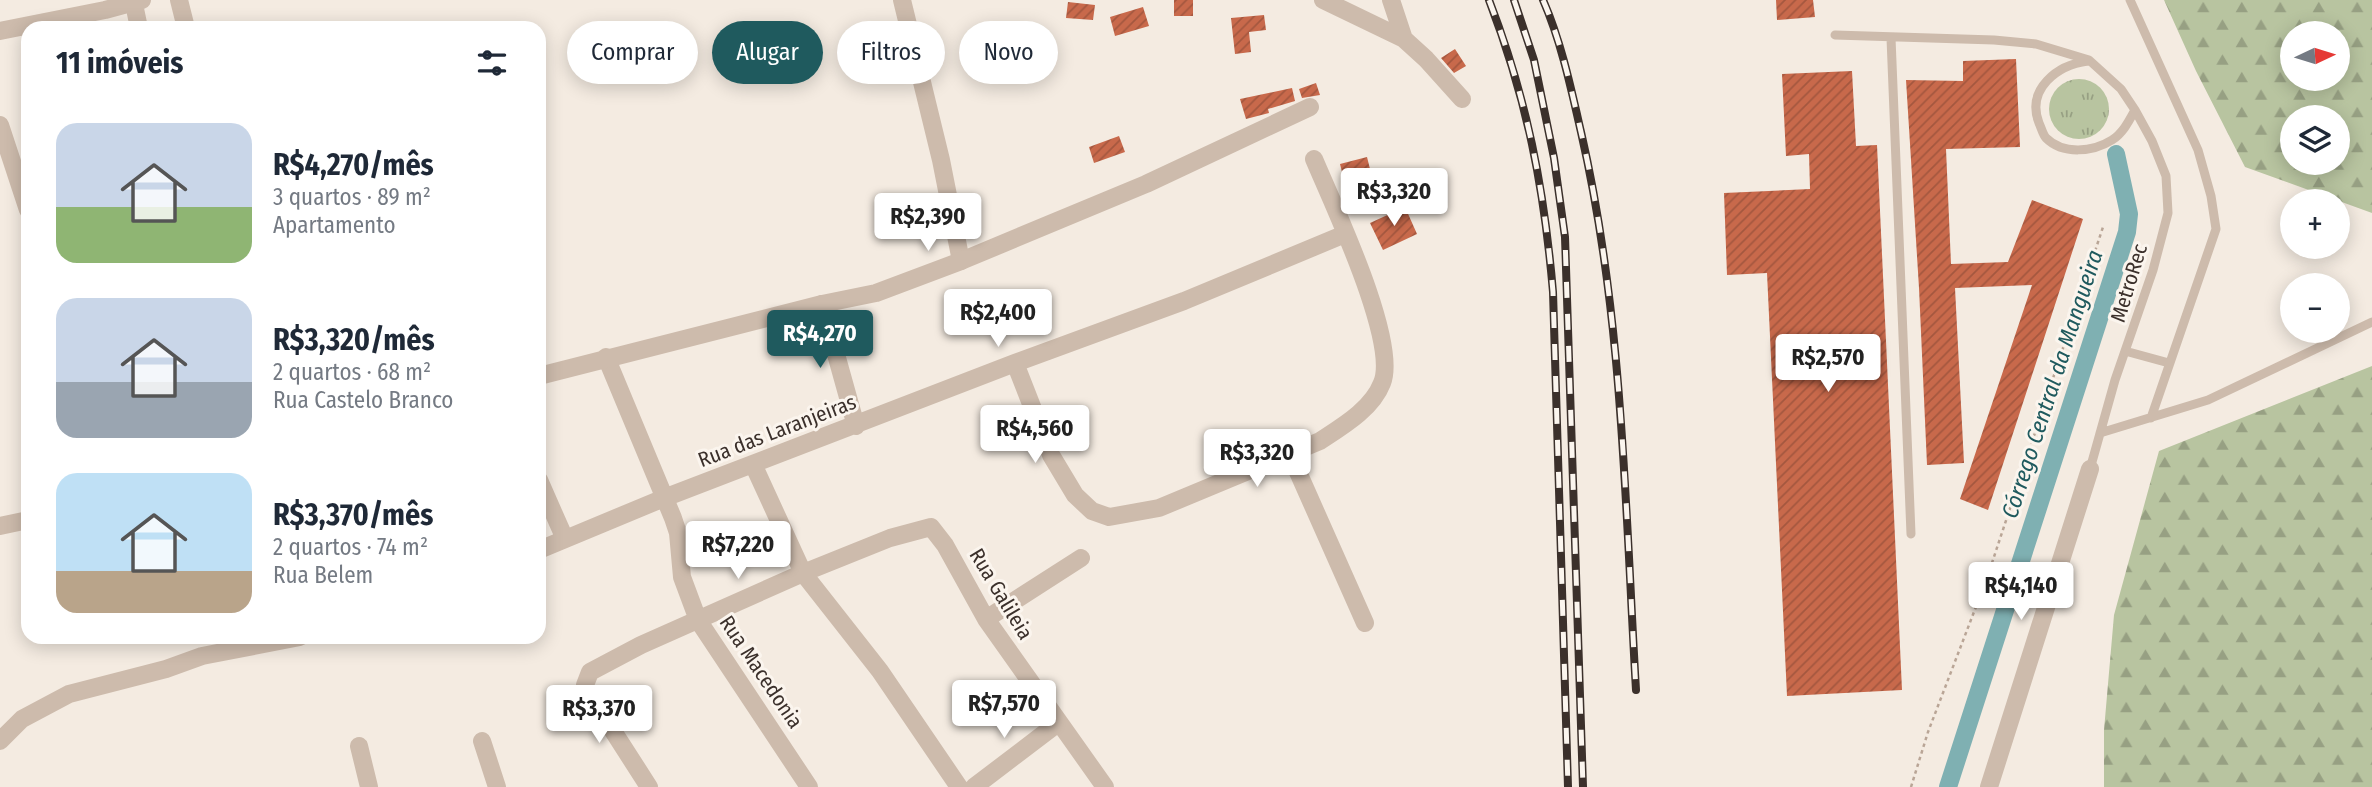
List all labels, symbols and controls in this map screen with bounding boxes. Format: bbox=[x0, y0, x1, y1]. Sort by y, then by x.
chip: Comprar bbox=[567, 21, 698, 84]
chip: Alugar bbox=[712, 21, 823, 84]
chip: Filtros bbox=[837, 21, 945, 84]
chip: Novo bbox=[959, 21, 1058, 84]
north arrow bbox=[2280, 21, 2350, 91]
map controls bbox=[2280, 21, 2350, 343]
icon: filters bbox=[473, 44, 511, 82]
text: 11 imóveis bbox=[56, 45, 184, 81]
button: layers bbox=[2280, 105, 2350, 175]
text: R$4,270/mês bbox=[273, 147, 434, 183]
icon: home bbox=[112, 151, 196, 235]
pin: R$3,320 bbox=[1329, 168, 1459, 228]
text: R$3,320 bbox=[1357, 177, 1431, 205]
text: 3 quartos · 89 m² bbox=[273, 183, 431, 211]
button: + bbox=[2280, 189, 2350, 259]
pin: R$2,390 bbox=[863, 194, 993, 253]
text: R$2,390 bbox=[890, 202, 966, 230]
text: Apartamento bbox=[273, 211, 396, 239]
street label: MetroRec bbox=[2105, 241, 2153, 325]
water label: Córrego Central da Mangueira bbox=[1995, 246, 2109, 522]
button: − bbox=[2280, 273, 2350, 343]
pin: R$2,400 bbox=[933, 290, 1063, 349]
text: R$2,400 bbox=[960, 298, 1036, 326]
pin: R$4,270 bbox=[755, 310, 885, 370]
text: R$4,270 bbox=[783, 319, 857, 347]
text: R$3,320/mês bbox=[273, 322, 435, 358]
icon: home bbox=[112, 326, 196, 410]
pin: R$2,570 bbox=[1763, 334, 1893, 394]
text: R$2,570 bbox=[1792, 343, 1864, 371]
text: 2 quartos · 68 m² bbox=[273, 358, 431, 386]
text: Rua Castelo Branco bbox=[273, 386, 453, 414]
street label: Rua das Laranjeiras bbox=[694, 389, 860, 473]
pin: R$4,560 bbox=[970, 406, 1100, 465]
text: R$4,560 bbox=[996, 414, 1074, 442]
pin: R$3,320 bbox=[1192, 430, 1322, 489]
text: R$3,320 bbox=[1220, 438, 1294, 466]
text: R$3,370/mês bbox=[273, 497, 433, 533]
icon: home bbox=[112, 501, 196, 585]
pin: R$7,220 bbox=[673, 522, 803, 581]
text: R$7,220 bbox=[702, 530, 774, 558]
text: 2 quartos · 74 m² bbox=[273, 533, 428, 561]
street label: Rua Galileia bbox=[964, 544, 1038, 644]
text: Rua Belem bbox=[273, 561, 373, 589]
pin: R$4,140 bbox=[1956, 562, 2086, 622]
text: R$4,140 bbox=[1984, 571, 2058, 599]
street label: Rua Macedonia bbox=[714, 611, 808, 733]
pin: R$7,570 bbox=[939, 680, 1069, 740]
pin: R$3,370 bbox=[534, 686, 664, 745]
text: R$7,570 bbox=[968, 689, 1040, 717]
text: R$3,370 bbox=[562, 694, 636, 722]

